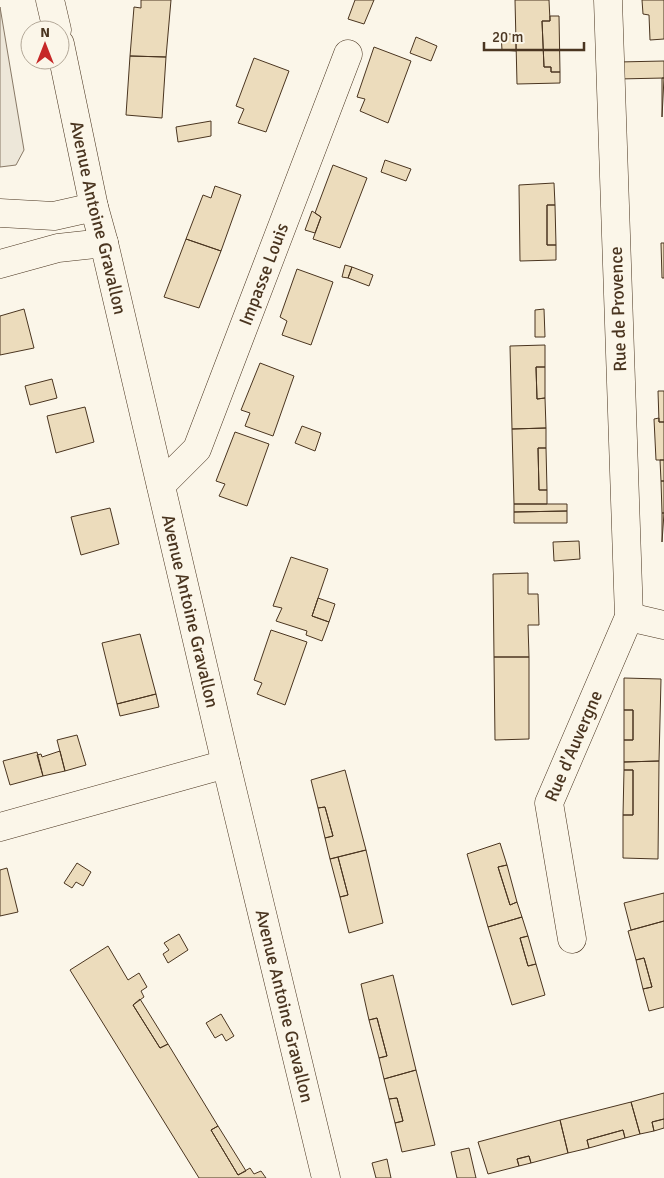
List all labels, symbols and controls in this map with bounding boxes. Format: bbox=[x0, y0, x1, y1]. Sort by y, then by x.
north arrow bbox=[20, 20, 70, 70]
scale bar bbox=[484, 20, 584, 52]
text: N bbox=[40, 24, 50, 41]
text: 20 m bbox=[492, 28, 523, 46]
street label: Avenue Antoine Gravallon bbox=[65, 119, 131, 317]
street label: Impasse Louis bbox=[234, 220, 293, 329]
street label: Rue de Provence bbox=[605, 246, 631, 372]
street label: Avenue Antoine Gravallon bbox=[157, 512, 223, 710]
street label: Rue d'Auvergne bbox=[540, 687, 607, 805]
street label: Avenue Antoine Gravallon bbox=[251, 907, 318, 1105]

